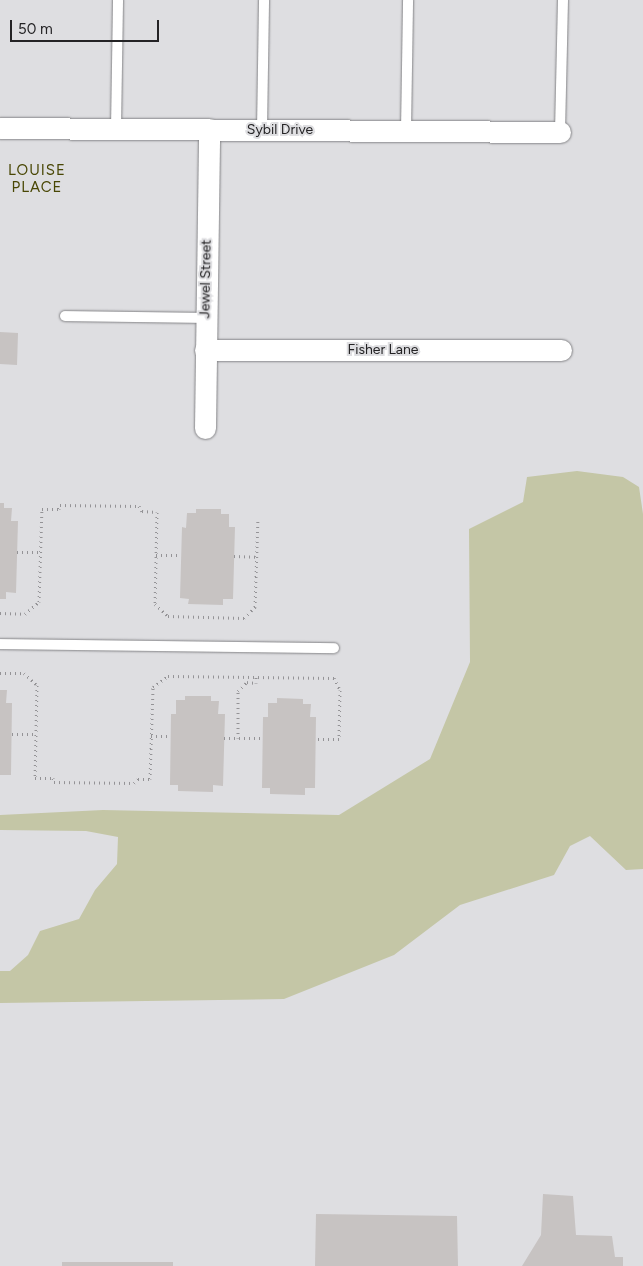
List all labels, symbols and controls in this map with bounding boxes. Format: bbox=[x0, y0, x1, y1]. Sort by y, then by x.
scale bar bbox=[12, 10, 161, 42]
text: 50 m bbox=[18, 20, 53, 38]
street label: Sybil Drive bbox=[247, 122, 313, 138]
district label: LOUISE PLACE bbox=[7, 161, 67, 196]
street label: Jewel Street bbox=[197, 239, 215, 319]
street label: Fisher Lane bbox=[348, 342, 418, 358]

